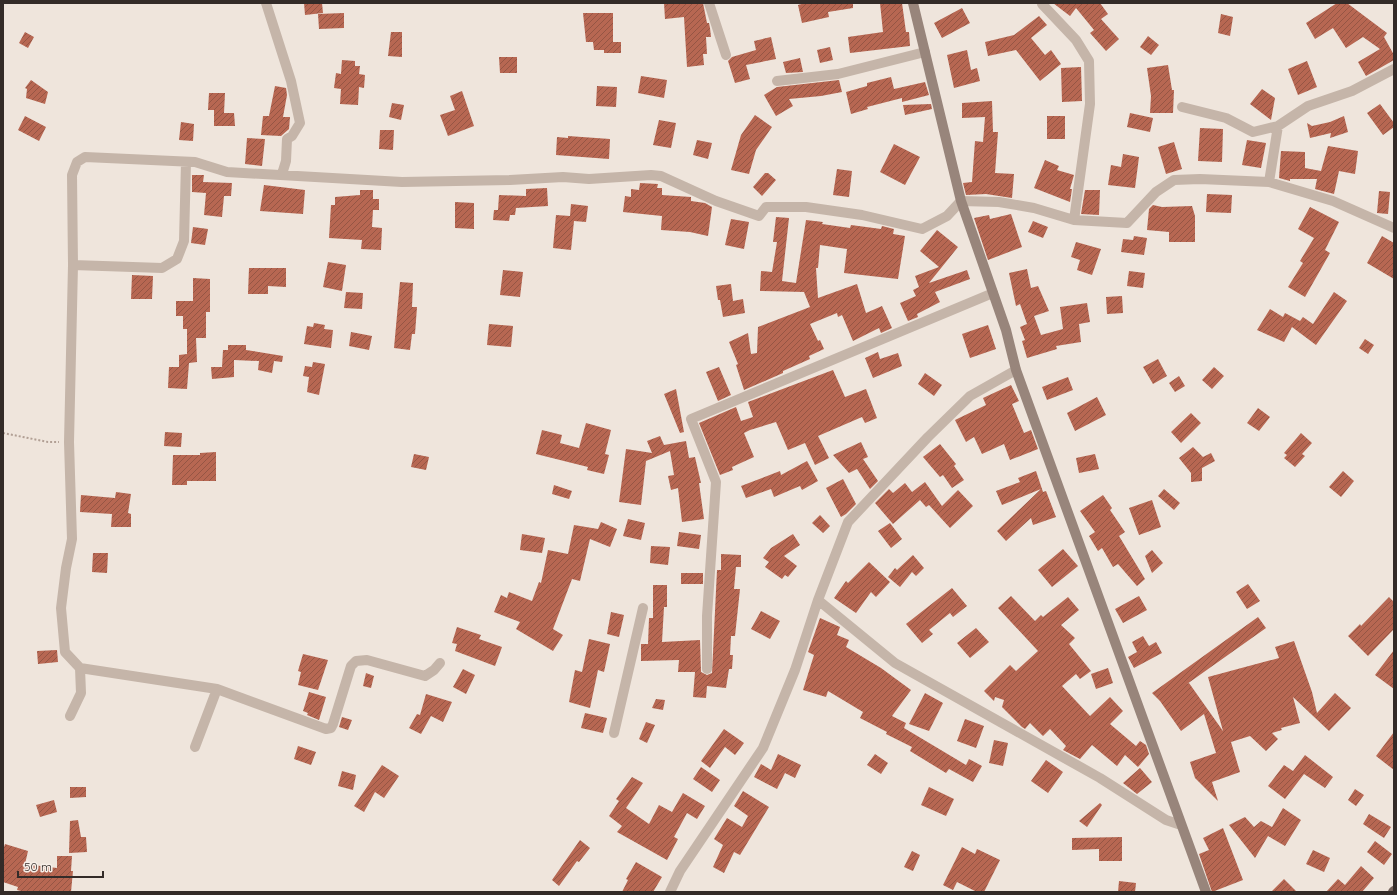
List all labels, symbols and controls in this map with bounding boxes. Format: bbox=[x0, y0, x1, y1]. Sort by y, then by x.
scale bar bbox=[18, 853, 103, 879]
text: 50 m bbox=[24, 859, 52, 874]

